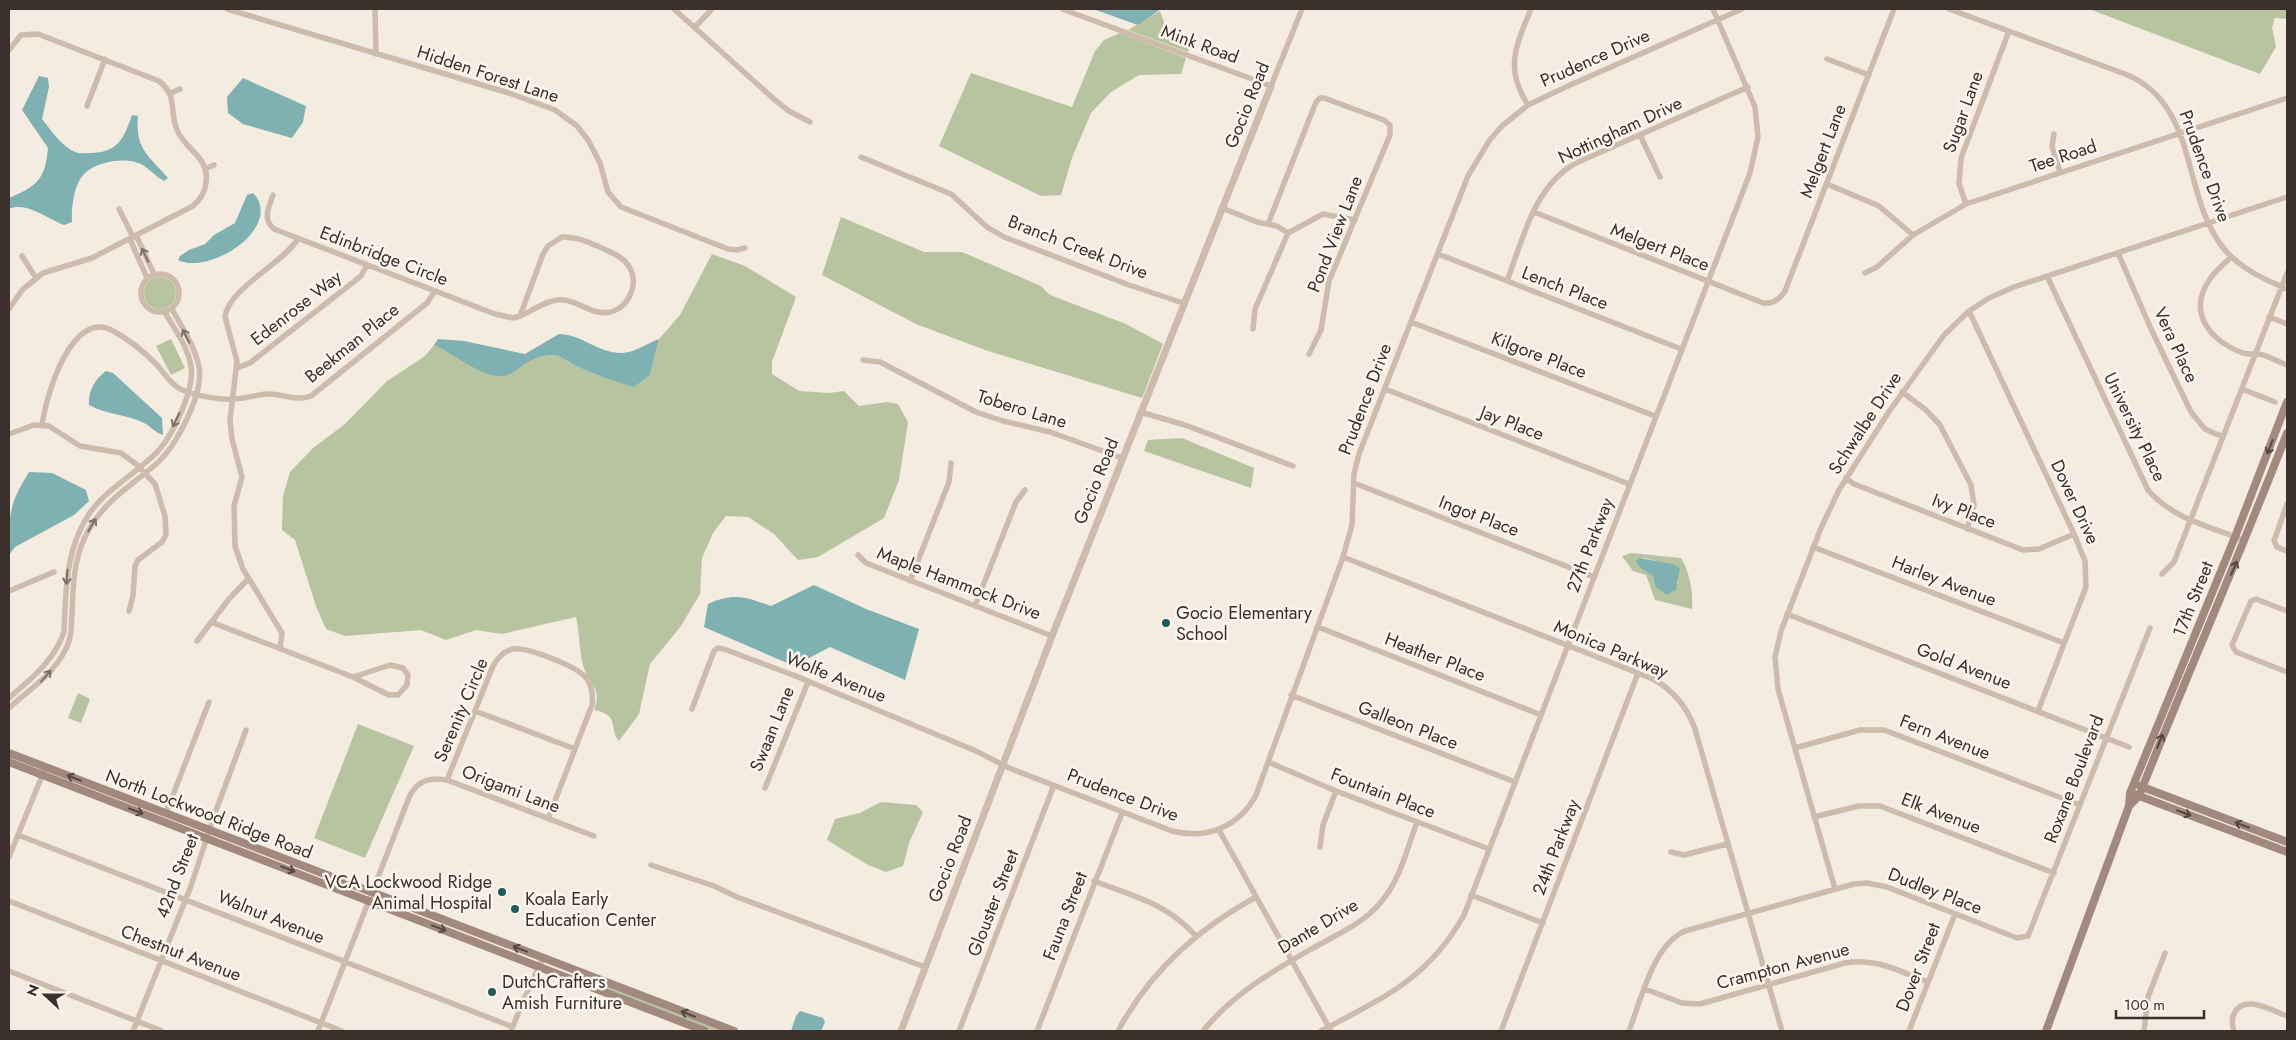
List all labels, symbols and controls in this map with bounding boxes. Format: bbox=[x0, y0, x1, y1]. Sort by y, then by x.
street label: Mink Road bbox=[1158, 18, 1242, 70]
street label: Prudence Drive bbox=[1536, 22, 1654, 94]
street label: Hidden Forest Lane bbox=[414, 39, 562, 109]
street label: Gocio Road bbox=[1218, 58, 1276, 152]
street label: Sugar Lane bbox=[1936, 67, 1990, 157]
street label: Nottingham Drive bbox=[1554, 90, 1686, 170]
street label: Melgert Lane bbox=[1793, 100, 1853, 202]
street label: Prudence Drive bbox=[2173, 106, 2237, 226]
street label: Tee Road bbox=[2026, 133, 2100, 179]
street label: Pond View Lane bbox=[1301, 172, 1369, 296]
street label: Branch Creek Drive bbox=[1004, 208, 1152, 286]
street label: Melgert Place bbox=[1607, 216, 1713, 278]
street label: Edinbridge Circle bbox=[316, 220, 452, 292]
one-way arrow bbox=[140, 248, 149, 263]
street label: Lench Place bbox=[1518, 260, 1612, 316]
street label: Edenrose Way bbox=[245, 264, 347, 352]
street label: Beekman Place bbox=[299, 297, 405, 389]
street label: Vera Place bbox=[2147, 303, 2205, 387]
street label: Kilgore Place bbox=[1488, 325, 1590, 385]
one-way arrow bbox=[181, 328, 191, 343]
street label: Prudence Drive bbox=[1332, 340, 1398, 458]
street label: Schwalbe Drive bbox=[1822, 367, 1908, 479]
street label: University Place bbox=[2097, 368, 2173, 486]
street label: Tobero Lane bbox=[974, 383, 1070, 435]
street label: Jay Place bbox=[1474, 398, 1548, 447]
one-way arrow bbox=[171, 413, 181, 428]
street label: Gocio Road bbox=[1067, 434, 1125, 528]
one-way arrow bbox=[2264, 440, 2273, 455]
street label: Dover Drive bbox=[2044, 456, 2106, 548]
street label: Ivy Place bbox=[1928, 487, 2000, 535]
street label: Ingot Place bbox=[1435, 489, 1523, 543]
street label: 27th Parkway bbox=[1560, 494, 1620, 596]
one-way arrow bbox=[87, 518, 97, 532]
street label: Maple Hammock Drive bbox=[873, 540, 1045, 626]
street label: Harley Avenue bbox=[1888, 549, 2000, 613]
street label: 17th Street bbox=[2166, 557, 2220, 641]
one-way arrow bbox=[2230, 561, 2239, 576]
one-way arrow bbox=[62, 569, 71, 585]
place label: Gocio Elementary School bbox=[1176, 600, 1312, 647]
street label: Monica Parkway bbox=[1550, 613, 1672, 685]
marker: Gocio Elementary School bbox=[1160, 617, 1172, 629]
street label: Heather Place bbox=[1381, 626, 1489, 688]
street label: Gold Avenue bbox=[1913, 636, 2015, 696]
street label: Wolfe Avenue bbox=[782, 645, 890, 709]
street label: Serenity Circle bbox=[427, 654, 495, 766]
one-way arrow bbox=[40, 670, 51, 683]
street label: Swaan Lane bbox=[743, 683, 801, 775]
street label: Galleon Place bbox=[1354, 694, 1462, 756]
street label: Fern Avenue bbox=[1896, 708, 1994, 766]
street label: Roxane Boulevard bbox=[2038, 711, 2110, 847]
one-way arrow bbox=[2156, 734, 2165, 749]
street label: Origami Lane bbox=[458, 758, 564, 820]
street label: Fountain Place bbox=[1327, 761, 1439, 825]
street label: North Lockwood Ridge Road bbox=[102, 762, 316, 866]
street label: Prudence Drive bbox=[1064, 762, 1182, 828]
one-way arrow bbox=[67, 773, 83, 782]
street label: Elk Avenue bbox=[1897, 786, 1985, 840]
street label: 24th Parkway bbox=[1526, 795, 1586, 899]
one-way arrow bbox=[128, 807, 143, 816]
one-way arrow bbox=[2176, 809, 2192, 818]
street label: Gocio Road bbox=[922, 812, 978, 906]
one-way arrow bbox=[2234, 820, 2250, 829]
street label: 42nd Street bbox=[149, 829, 205, 922]
street label: Glouster Street bbox=[961, 845, 1026, 960]
street label: Dudley Place bbox=[1884, 861, 1986, 921]
one-way arrow bbox=[280, 865, 295, 874]
street label: Fauna Street bbox=[1036, 867, 1094, 964]
place label: VCA Lockwood Ridge Animal Hospital bbox=[324, 869, 492, 916]
street label: Walnut Avenue bbox=[214, 884, 328, 950]
marker: VCA Lockwood Ridge Animal Hospital bbox=[496, 886, 508, 898]
place label: Koala Early Education Center bbox=[525, 886, 657, 933]
street label: Dante Drive bbox=[1273, 892, 1363, 960]
marker: Koala Early Education Center bbox=[509, 903, 521, 915]
street label: Chestnut Avenue bbox=[117, 918, 245, 988]
street label: Dover Street bbox=[1889, 918, 1947, 1015]
one-way arrow bbox=[431, 924, 446, 933]
street label: Crampton Avenue bbox=[1714, 936, 1852, 996]
one-way arrow bbox=[513, 944, 528, 953]
place label: DutchCrafters Amish Furniture bbox=[502, 969, 622, 1016]
north arrow bbox=[20, 970, 70, 1020]
text: N bbox=[22, 982, 44, 999]
marker: DutchCrafters Amish Furniture bbox=[486, 986, 498, 998]
scale bar bbox=[2116, 988, 2204, 1020]
text: 100 m bbox=[2124, 994, 2165, 1016]
one-way arrow bbox=[681, 1009, 697, 1018]

